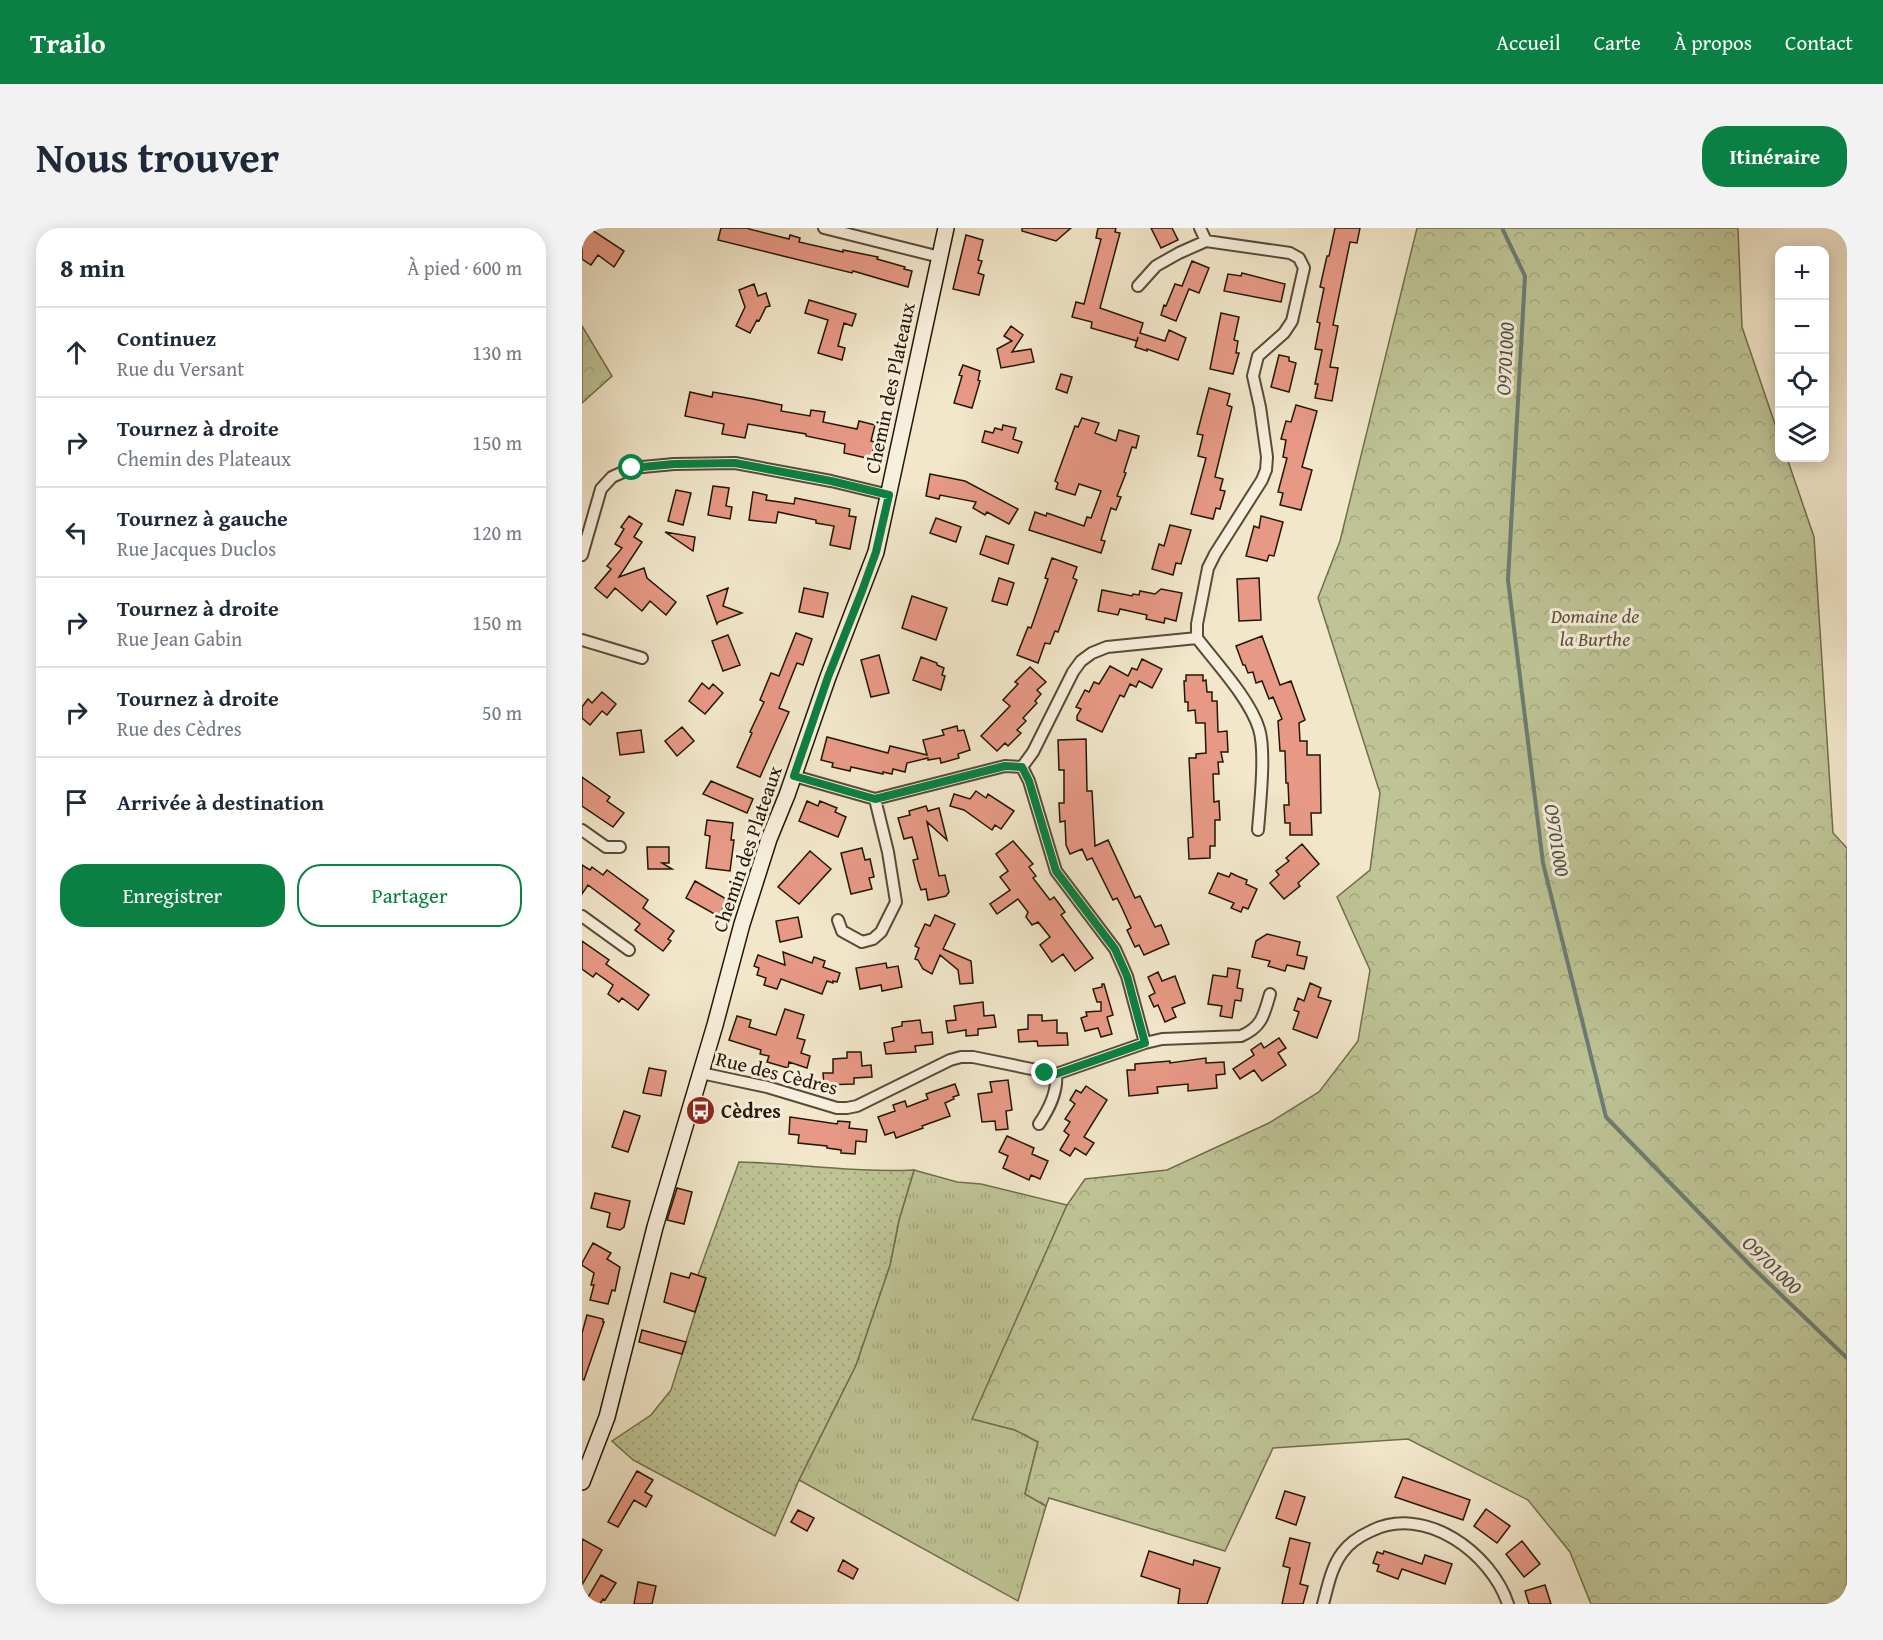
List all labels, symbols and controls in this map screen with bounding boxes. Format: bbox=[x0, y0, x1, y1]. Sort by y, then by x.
text: Trailo bbox=[30, 22, 106, 63]
text: Accueil bbox=[1496, 27, 1561, 58]
text: Carte bbox=[1594, 27, 1641, 58]
text: À propos bbox=[1674, 27, 1752, 58]
text: Contact bbox=[1785, 27, 1853, 58]
text: Nous trouver bbox=[36, 126, 279, 187]
button: Itinéraire bbox=[1702, 126, 1847, 187]
map controls bbox=[1775, 246, 1829, 462]
button: + bbox=[1775, 246, 1829, 300]
text: 8 min bbox=[60, 248, 125, 287]
text: À pied · 600 m bbox=[407, 253, 522, 282]
street label: Chemin des Plateaux bbox=[857, 299, 922, 476]
button: − bbox=[1775, 300, 1829, 354]
water label: O9701000 bbox=[1487, 321, 1522, 396]
text: Continuez bbox=[117, 322, 216, 354]
icon: ahead bbox=[60, 336, 93, 369]
text: 130 m bbox=[472, 338, 522, 367]
text: Rue du Versant bbox=[117, 354, 244, 383]
button: locate bbox=[1775, 354, 1829, 408]
button: layers bbox=[1775, 408, 1829, 462]
text: Tournez à droite bbox=[117, 412, 279, 444]
icon: right bbox=[60, 426, 93, 459]
text: 150 m bbox=[472, 428, 522, 457]
text: Chemin des Plateaux bbox=[117, 444, 291, 473]
route start bbox=[618, 454, 644, 480]
text: Tournez à gauche bbox=[117, 502, 288, 534]
icon: left bbox=[60, 516, 93, 549]
text: 120 m bbox=[472, 518, 522, 547]
text: Rue Jacques Duclos bbox=[117, 534, 276, 563]
text: Tournez à droite bbox=[117, 592, 279, 624]
park label: Domaine de la Burthe bbox=[1550, 601, 1639, 653]
icon: right bbox=[60, 606, 93, 639]
text: 150 m bbox=[472, 608, 522, 637]
text: Rue Jean Gabin bbox=[117, 624, 242, 653]
text: Tournez à droite bbox=[117, 682, 279, 714]
icon: right bbox=[60, 696, 93, 729]
text: 50 m bbox=[482, 698, 522, 727]
text: Rue des Cèdres bbox=[117, 714, 242, 743]
street label: Chemin des Plateaux bbox=[704, 761, 789, 936]
icon: arrive bbox=[60, 786, 93, 819]
text: Arrivée à destination bbox=[117, 786, 324, 818]
water label: O9701000 bbox=[1536, 801, 1579, 879]
button: Enregistrer bbox=[60, 864, 285, 927]
button: Partager bbox=[297, 864, 522, 927]
street label: Rue des Cèdres bbox=[713, 1043, 841, 1102]
route end bbox=[1031, 1059, 1057, 1085]
bus stop icon: Cèdres bbox=[684, 1095, 716, 1127]
place label: Cèdres bbox=[721, 1096, 781, 1125]
water label: O9701000 bbox=[1735, 1228, 1810, 1301]

